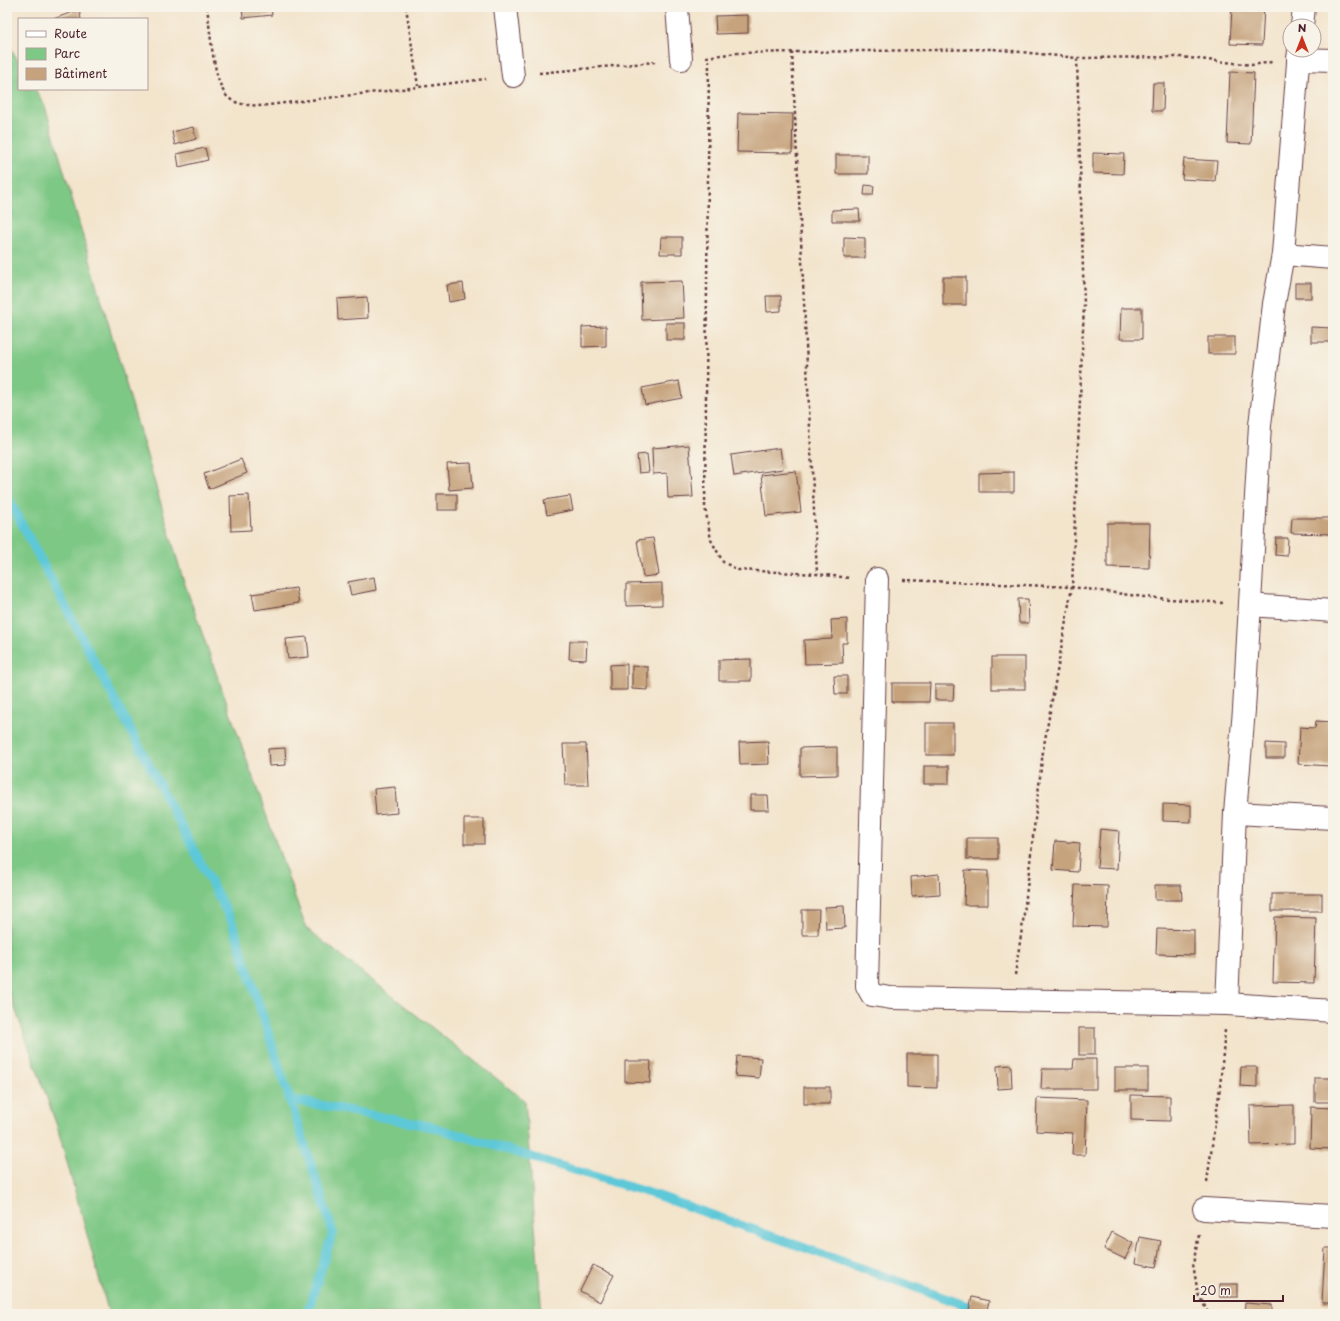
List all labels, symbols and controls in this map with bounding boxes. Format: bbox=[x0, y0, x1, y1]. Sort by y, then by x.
legend bbox=[18, 18, 148, 90]
north arrow bbox=[1282, 18, 1322, 58]
text: N bbox=[1298, 19, 1307, 36]
text: Route bbox=[54, 24, 87, 42]
text: Parc bbox=[54, 44, 80, 62]
text: Bâtiment bbox=[54, 64, 107, 82]
scale bar bbox=[1194, 1277, 1283, 1303]
text: 20 m bbox=[1200, 1281, 1231, 1299]

